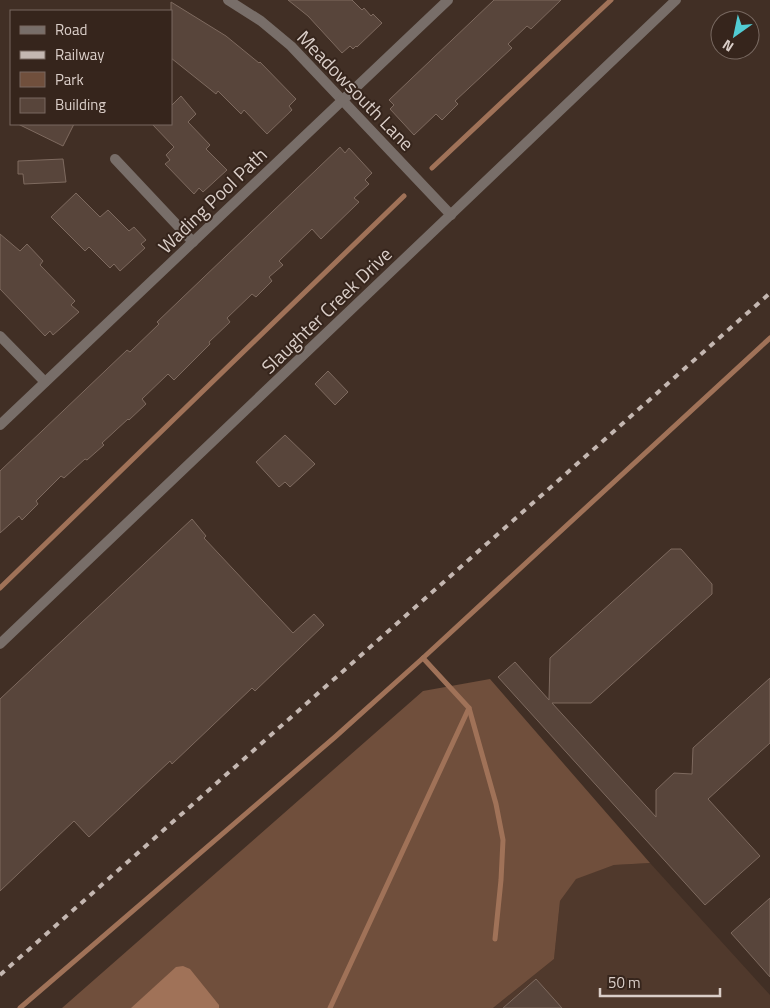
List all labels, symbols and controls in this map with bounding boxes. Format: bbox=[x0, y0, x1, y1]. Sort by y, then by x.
legend bbox=[10, 10, 172, 125]
north arrow bbox=[710, 10, 760, 60]
text: Road bbox=[55, 18, 87, 41]
street label: Meadowsouth Lane bbox=[291, 23, 421, 157]
text: N bbox=[718, 35, 737, 58]
text: Railway bbox=[55, 43, 105, 66]
text: Park bbox=[55, 68, 84, 91]
text: Building bbox=[55, 93, 106, 116]
street label: Wading Pool Path bbox=[151, 140, 273, 260]
street label: Slaughter Creek Drive bbox=[254, 240, 398, 380]
scale bar bbox=[600, 966, 720, 998]
text: 50 m bbox=[608, 971, 641, 994]

